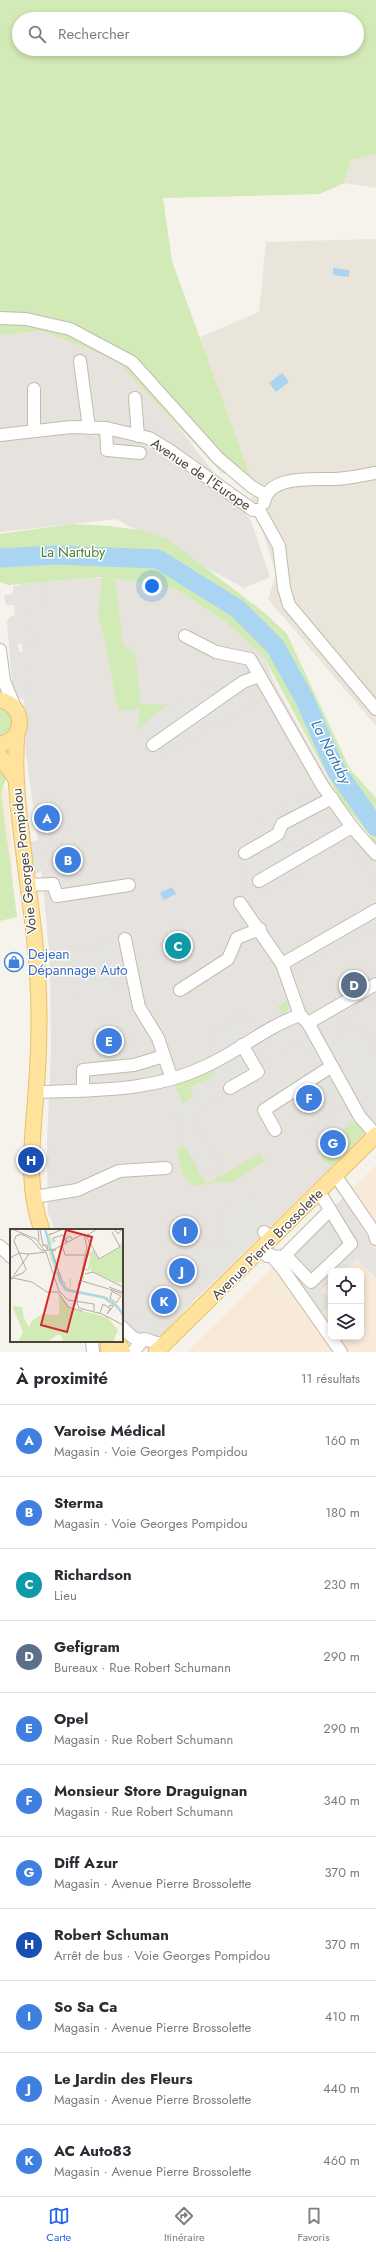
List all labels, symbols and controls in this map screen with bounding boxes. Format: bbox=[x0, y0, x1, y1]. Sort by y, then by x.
search box bbox=[12, 12, 364, 56]
icon: search bbox=[26, 23, 48, 45]
text: Rechercher bbox=[58, 23, 130, 45]
street label: Avenue de l'Europe bbox=[147, 433, 255, 515]
park label: La Nartuby bbox=[41, 542, 106, 562]
your location bbox=[142, 576, 162, 596]
water label: La Nartuby bbox=[305, 716, 357, 789]
street label: Voie Georges Pompidou bbox=[6, 787, 42, 935]
pin: A bbox=[34, 803, 60, 833]
pin: B bbox=[55, 845, 81, 875]
pin: C bbox=[165, 931, 191, 961]
place label: Dejean Dépannage Auto bbox=[28, 944, 128, 980]
shop icon: Dejean Dépannage Auto bbox=[3, 951, 25, 973]
pin: D bbox=[341, 970, 367, 1000]
pin: E bbox=[96, 1026, 122, 1056]
pin: F bbox=[296, 1083, 322, 1113]
pin: G bbox=[320, 1128, 346, 1158]
pin: H bbox=[18, 1145, 44, 1175]
street label: Avenue Pierre Brossolette bbox=[207, 1184, 327, 1304]
pin: I bbox=[172, 1216, 198, 1246]
inset map bbox=[10, 1229, 123, 1342]
pin: J bbox=[169, 1256, 195, 1286]
map controls bbox=[328, 1268, 364, 1340]
button: locate bbox=[328, 1268, 364, 1304]
pin: K bbox=[151, 1286, 177, 1316]
button: layers bbox=[328, 1304, 364, 1340]
text: À proximité bbox=[16, 1366, 108, 1390]
text: 11 résultats bbox=[301, 1369, 360, 1388]
text: Varoise Médical bbox=[54, 1420, 165, 1442]
text: A bbox=[24, 1431, 34, 1450]
text: 160 m bbox=[325, 1431, 360, 1450]
text: Magasin · Voie Georges Pompidou bbox=[54, 1442, 248, 1461]
text: Sterma bbox=[54, 1492, 103, 1514]
text: B bbox=[25, 1503, 33, 1522]
text: 180 m bbox=[325, 1503, 360, 1522]
text: Magasin · Voie Georges Pompidou bbox=[54, 1514, 248, 1533]
text: Richardson bbox=[54, 1564, 132, 1586]
text: C bbox=[24, 1575, 34, 1594]
text: 230 m bbox=[324, 1575, 360, 1594]
text: Lieu bbox=[54, 1586, 77, 1605]
text: Gefigram bbox=[54, 1636, 120, 1658]
text: D bbox=[24, 1647, 34, 1666]
text: 290 m bbox=[323, 1647, 360, 1666]
text: Bureaux · Rue Robert Schumann bbox=[54, 1658, 231, 1677]
text: Opel bbox=[54, 1708, 88, 1730]
text: E bbox=[25, 1719, 33, 1738]
text: 290 m bbox=[323, 1719, 360, 1738]
text: Magasin · Rue Robert Schumann bbox=[54, 1730, 233, 1749]
text: Monsieur Store Draguignan bbox=[54, 1780, 247, 1802]
text: F bbox=[25, 1791, 33, 1810]
text: 340 m bbox=[323, 1791, 360, 1810]
text: Magasin · Rue Robert Schumann bbox=[54, 1802, 233, 1821]
text: Diff Azur bbox=[54, 1852, 118, 1874]
text: G bbox=[24, 1863, 34, 1882]
text: 370 m bbox=[324, 1863, 360, 1882]
text: Magasin · Avenue Pierre Brossolette bbox=[54, 1874, 251, 1893]
text: Robert Schuman bbox=[54, 1924, 169, 1946]
text: H bbox=[24, 1935, 34, 1954]
text: 370 m bbox=[324, 1935, 360, 1954]
text: Arrêt de bus · Voie Georges Pompidou bbox=[54, 1946, 270, 1965]
text: So Sa Ca bbox=[54, 1996, 117, 2018]
text: I bbox=[27, 2007, 31, 2026]
text: 410 m bbox=[325, 2007, 360, 2026]
text: Magasin · Avenue Pierre Brossolette bbox=[54, 2018, 251, 2037]
text: Le Jardin des Fleurs bbox=[54, 2068, 193, 2090]
text: J bbox=[27, 2079, 31, 2098]
text: 440 m bbox=[323, 2079, 360, 2098]
text: Magasin · Avenue Pierre Brossolette bbox=[54, 2090, 251, 2109]
text: AC Auto83 bbox=[54, 2140, 131, 2162]
text: K bbox=[24, 2151, 34, 2170]
text: 460 m bbox=[323, 2151, 360, 2170]
text: Magasin · Avenue Pierre Brossolette bbox=[54, 2162, 251, 2181]
tab: Carte bbox=[46, 2205, 71, 2245]
tab: Itinéraire bbox=[164, 2205, 205, 2245]
tab: Favoris bbox=[297, 2205, 330, 2245]

